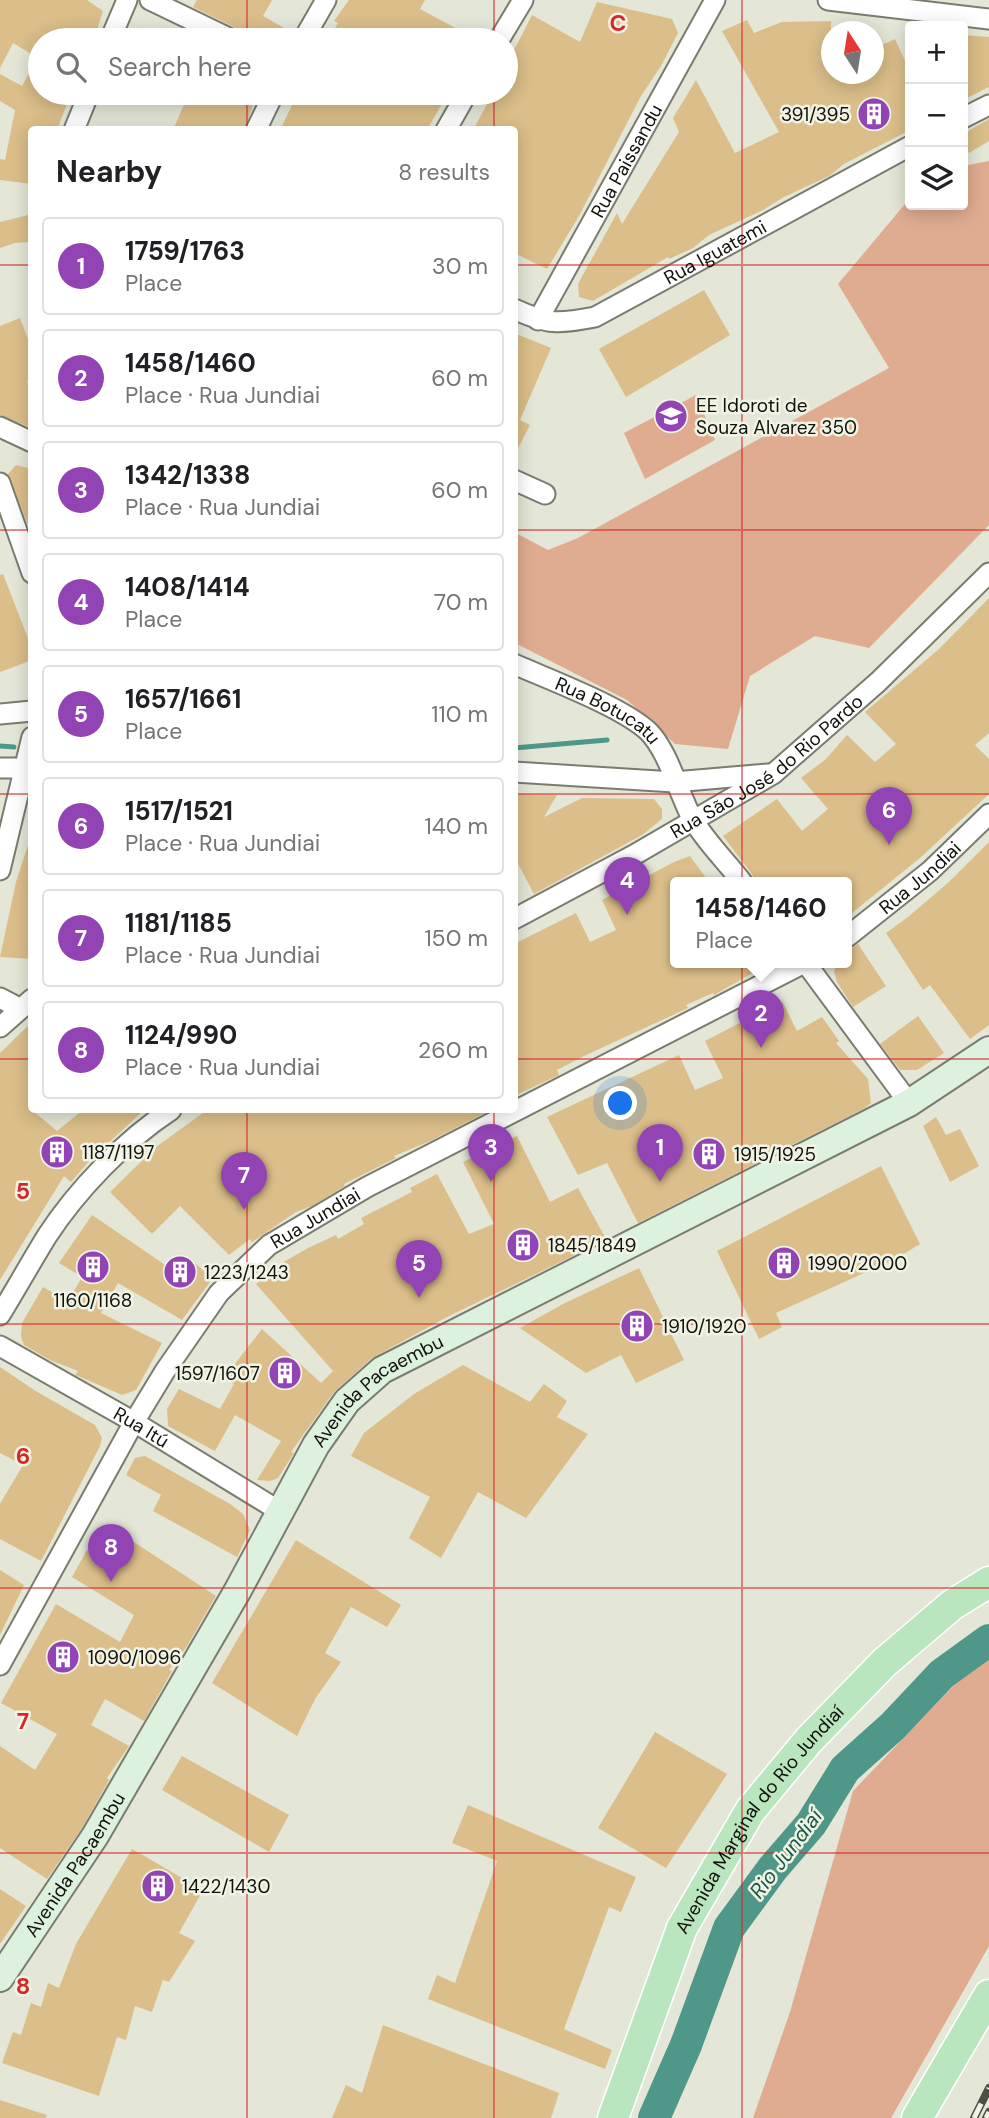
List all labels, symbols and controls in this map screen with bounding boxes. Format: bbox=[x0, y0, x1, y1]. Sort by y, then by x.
text: C bbox=[610, 8, 626, 38]
north arrow bbox=[821, 21, 884, 84]
map controls bbox=[905, 21, 968, 210]
button: + bbox=[905, 21, 968, 84]
search box bbox=[28, 28, 518, 105]
icon: search bbox=[52, 48, 90, 86]
text: Search here bbox=[108, 50, 251, 84]
button: − bbox=[905, 84, 968, 147]
building icon: 391/395 bbox=[855, 95, 893, 133]
street label: Rua Paissandu bbox=[585, 100, 668, 222]
place label: 391/395 bbox=[781, 102, 850, 127]
button: layers bbox=[905, 147, 968, 210]
text: Nearby bbox=[56, 152, 162, 191]
text: 8 results bbox=[398, 157, 490, 187]
street label: Rua Iguatemi bbox=[660, 214, 771, 290]
text: 1759/1763 bbox=[125, 234, 245, 268]
text: 1 bbox=[77, 251, 85, 281]
text: 30 m bbox=[432, 251, 488, 281]
text: Place bbox=[125, 268, 182, 298]
text: 1458/1460 bbox=[125, 346, 256, 380]
text: 2 bbox=[74, 363, 88, 393]
text: 60 m bbox=[431, 363, 488, 393]
text: Place · Rua Jundiai bbox=[125, 380, 320, 410]
place label: EE Idoroti de Souza Alvarez 350 bbox=[696, 393, 857, 440]
school or university icon: EE Idoroti de Souza Alvarez 350 bbox=[652, 397, 690, 435]
text: 1342/1338 bbox=[125, 458, 250, 492]
text: 3 bbox=[74, 475, 88, 505]
text: 60 m bbox=[431, 475, 488, 505]
text: Place · Rua Jundiai bbox=[125, 492, 320, 522]
text: 1408/1414 bbox=[125, 570, 250, 604]
text: 4 bbox=[74, 587, 88, 617]
text: 70 m bbox=[434, 587, 488, 617]
text: Place bbox=[125, 604, 182, 634]
street label: Rua Botucatu bbox=[551, 671, 666, 749]
text: 1657/1661 bbox=[125, 682, 241, 716]
street label: Rua São José do Rio Pardo bbox=[666, 689, 868, 844]
text: 5 bbox=[74, 699, 88, 729]
text: 110 m bbox=[431, 699, 488, 729]
text: Place bbox=[125, 716, 182, 746]
pin: 6 bbox=[866, 787, 912, 845]
text: 1517/1521 bbox=[125, 794, 233, 828]
text: 6 bbox=[74, 811, 88, 841]
text: 140 m bbox=[425, 811, 488, 841]
text: Place · Rua Jundiai bbox=[125, 828, 320, 858]
street label: Rua Jundiai bbox=[874, 836, 966, 920]
pin: 4 bbox=[604, 857, 650, 915]
popup bbox=[670, 877, 852, 968]
text: 1458/1460 bbox=[696, 891, 826, 925]
text: 1181/1185 bbox=[125, 906, 232, 940]
text: 7 bbox=[75, 923, 87, 953]
text: 150 m bbox=[424, 923, 488, 953]
text: Place bbox=[696, 925, 753, 955]
text: Place · Rua Jundiai bbox=[125, 940, 320, 970]
pin: 2 bbox=[738, 990, 784, 1048]
text: 1124/990 bbox=[125, 1018, 237, 1052]
text: 8 bbox=[74, 1035, 88, 1065]
text: 260 m bbox=[418, 1035, 488, 1065]
text: Place · Rua Jundiai bbox=[125, 1052, 320, 1082]
your location bbox=[603, 1086, 637, 1120]
pin: 3 bbox=[468, 1124, 514, 1182]
pin: 1 bbox=[637, 1124, 683, 1182]
building icon: 1187/1197 bbox=[38, 1133, 76, 1171]
building icon: 1915/1925 bbox=[690, 1135, 728, 1173]
place label: 1187/1197 bbox=[82, 1140, 154, 1165]
place label: 1915/1925 bbox=[734, 1142, 816, 1167]
pin: 7 bbox=[221, 1152, 267, 1210]
text: 5 bbox=[16, 1176, 30, 1206]
street label: Rua Jundiai bbox=[266, 1182, 365, 1254]
building icon: 1845/1849 bbox=[504, 1226, 542, 1264]
place label: 1845/1849 bbox=[548, 1233, 636, 1258]
pin: 5 bbox=[396, 1240, 442, 1298]
building icon: 1990/2000 bbox=[765, 1244, 803, 1282]
building icon: 1160/1168 bbox=[74, 1248, 112, 1286]
place label: 1990/2000 bbox=[808, 1251, 907, 1276]
building icon: 1223/1243 bbox=[161, 1253, 199, 1291]
place label: 1223/1243 bbox=[204, 1260, 289, 1285]
place label: 1160/1168 bbox=[54, 1288, 132, 1313]
building icon: 1910/1920 bbox=[618, 1307, 656, 1345]
place label: 1910/1920 bbox=[662, 1314, 746, 1339]
street label: Avenida Pacaembu bbox=[306, 1329, 448, 1452]
building icon: 1597/1607 bbox=[266, 1354, 304, 1392]
place label: 1597/1607 bbox=[175, 1361, 260, 1386]
street label: Rua Itú bbox=[109, 1401, 174, 1454]
text: 6 bbox=[16, 1441, 30, 1471]
pin: 8 bbox=[88, 1524, 134, 1582]
building icon: 1090/1096 bbox=[44, 1638, 82, 1676]
place label: 1090/1096 bbox=[88, 1645, 181, 1670]
street label: Avenida Marginal do Rio Jundiaí bbox=[673, 1702, 851, 1942]
text: 7 bbox=[17, 1706, 29, 1736]
street label: Avenida Pacaembu bbox=[19, 1788, 131, 1942]
water label: Rio Jundiaí bbox=[744, 1805, 828, 1903]
building icon: 1422/1430 bbox=[139, 1867, 177, 1905]
place label: 1422/1430 bbox=[182, 1874, 270, 1899]
text: 8 bbox=[16, 1971, 30, 2001]

